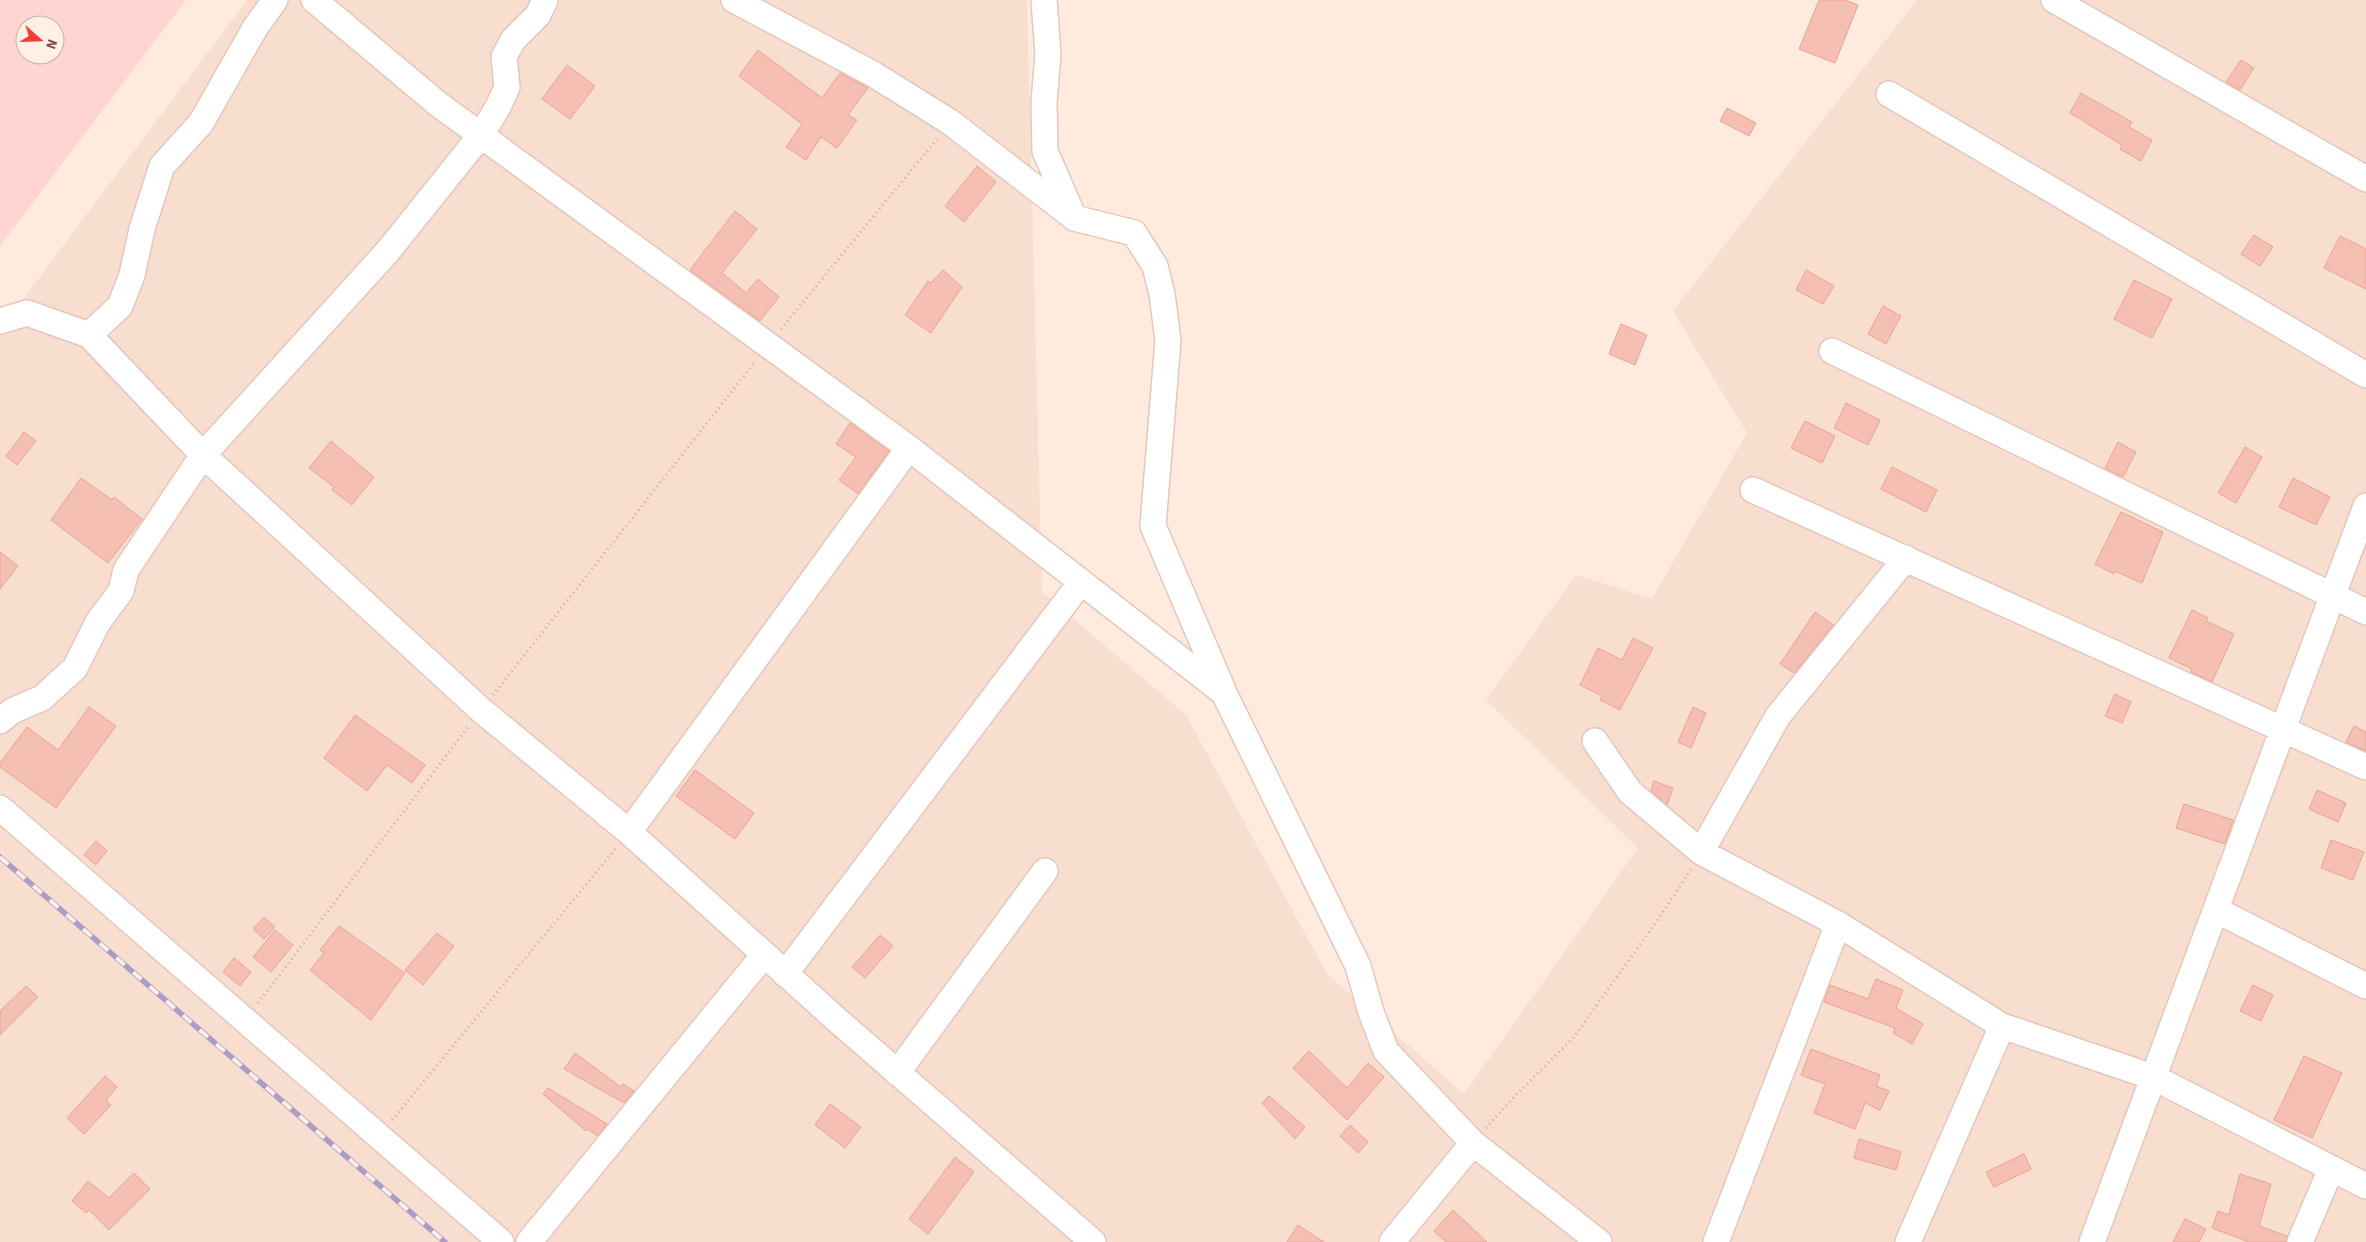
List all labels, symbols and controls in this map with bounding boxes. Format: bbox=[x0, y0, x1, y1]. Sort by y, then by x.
north arrow bbox=[15, 15, 65, 65]
text: N bbox=[40, 36, 62, 52]

